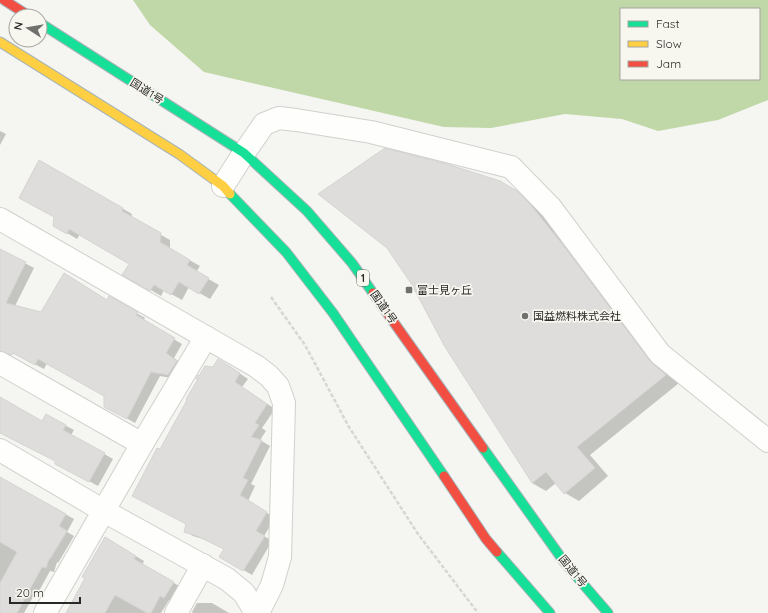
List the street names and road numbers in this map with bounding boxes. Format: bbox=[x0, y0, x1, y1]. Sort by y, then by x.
street label: 国道1号 bbox=[128, 75, 166, 107]
road number: 1 bbox=[357, 270, 369, 286]
street label: 国道1号 bbox=[368, 288, 400, 326]
street label: 国道1号 bbox=[556, 552, 590, 590]

